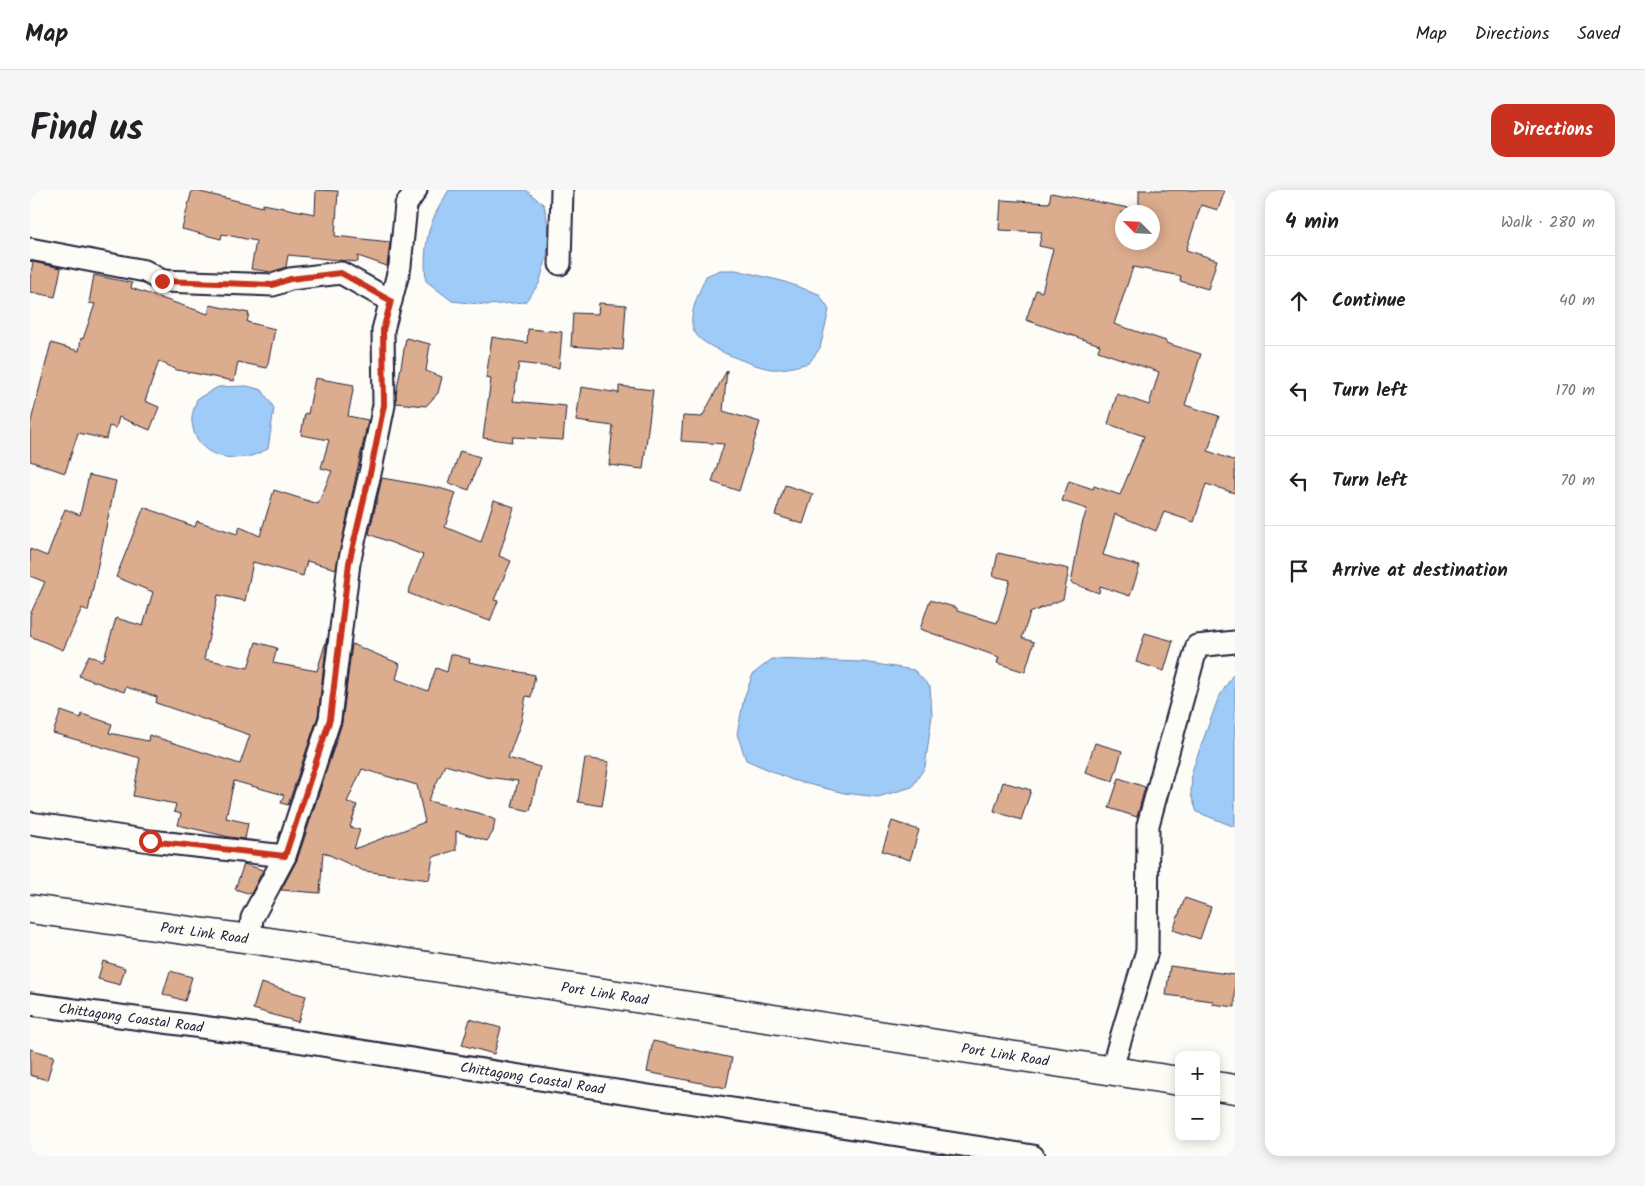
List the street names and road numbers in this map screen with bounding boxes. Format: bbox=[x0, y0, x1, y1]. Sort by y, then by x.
street label: Port Link Road bbox=[159, 917, 251, 951]
street label: Port Link Road bbox=[559, 977, 651, 1012]
street label: Chittagong Coastal Road bbox=[57, 998, 206, 1039]
street label: Port Link Road bbox=[960, 1038, 1051, 1073]
street label: Chittagong Coastal Road bbox=[459, 1057, 607, 1101]

